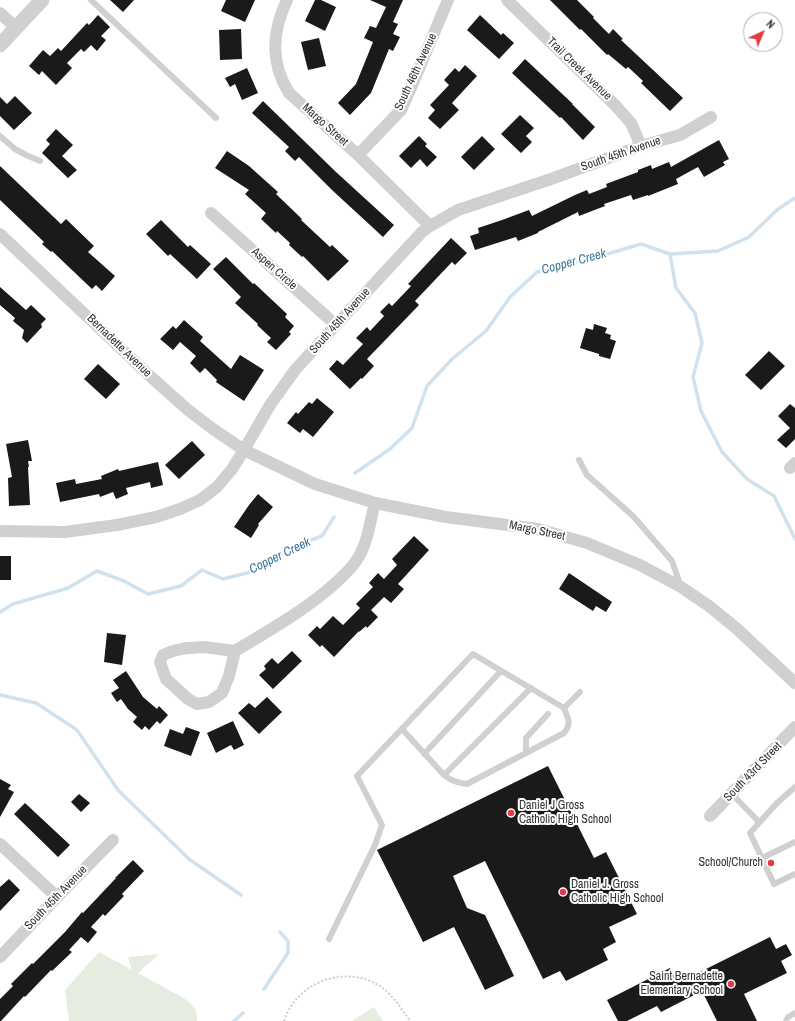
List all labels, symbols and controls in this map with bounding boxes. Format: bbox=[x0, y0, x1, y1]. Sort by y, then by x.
north arrow bbox=[743, 12, 783, 52]
text: N bbox=[763, 17, 778, 31]
street label: South 46th Avenue bbox=[392, 31, 440, 113]
street label: Trail Creek Avenue bbox=[544, 35, 614, 103]
street label: Margo Street bbox=[299, 101, 351, 149]
street label: South 45th Avenue bbox=[579, 134, 663, 174]
street label: Aspen Circle bbox=[248, 245, 300, 293]
water label: Copper Creek bbox=[540, 246, 608, 278]
street label: South 45th Avenue bbox=[307, 285, 373, 357]
street label: Bernadette Avenue bbox=[84, 312, 154, 380]
street label: Margo Street bbox=[508, 518, 566, 544]
water label: Copper Creek bbox=[247, 534, 313, 578]
street label: South 43rd Street bbox=[721, 739, 785, 805]
place label: Daniel J Gross Catholic High School bbox=[519, 799, 611, 827]
marker: Daniel J Gross Catholic High School bbox=[506, 808, 516, 818]
place label: School/Church bbox=[698, 856, 763, 870]
marker: School/Church bbox=[766, 858, 776, 868]
street label: South 45th Avenue bbox=[22, 863, 90, 933]
place label: Daniel J. Gross Catholic High School bbox=[571, 878, 663, 906]
marker: Daniel J. Gross Catholic High School bbox=[558, 887, 568, 897]
place label: Saint Bernadette Elementary School bbox=[640, 970, 723, 998]
marker: Saint Bernadette Elementary School bbox=[726, 979, 736, 989]

